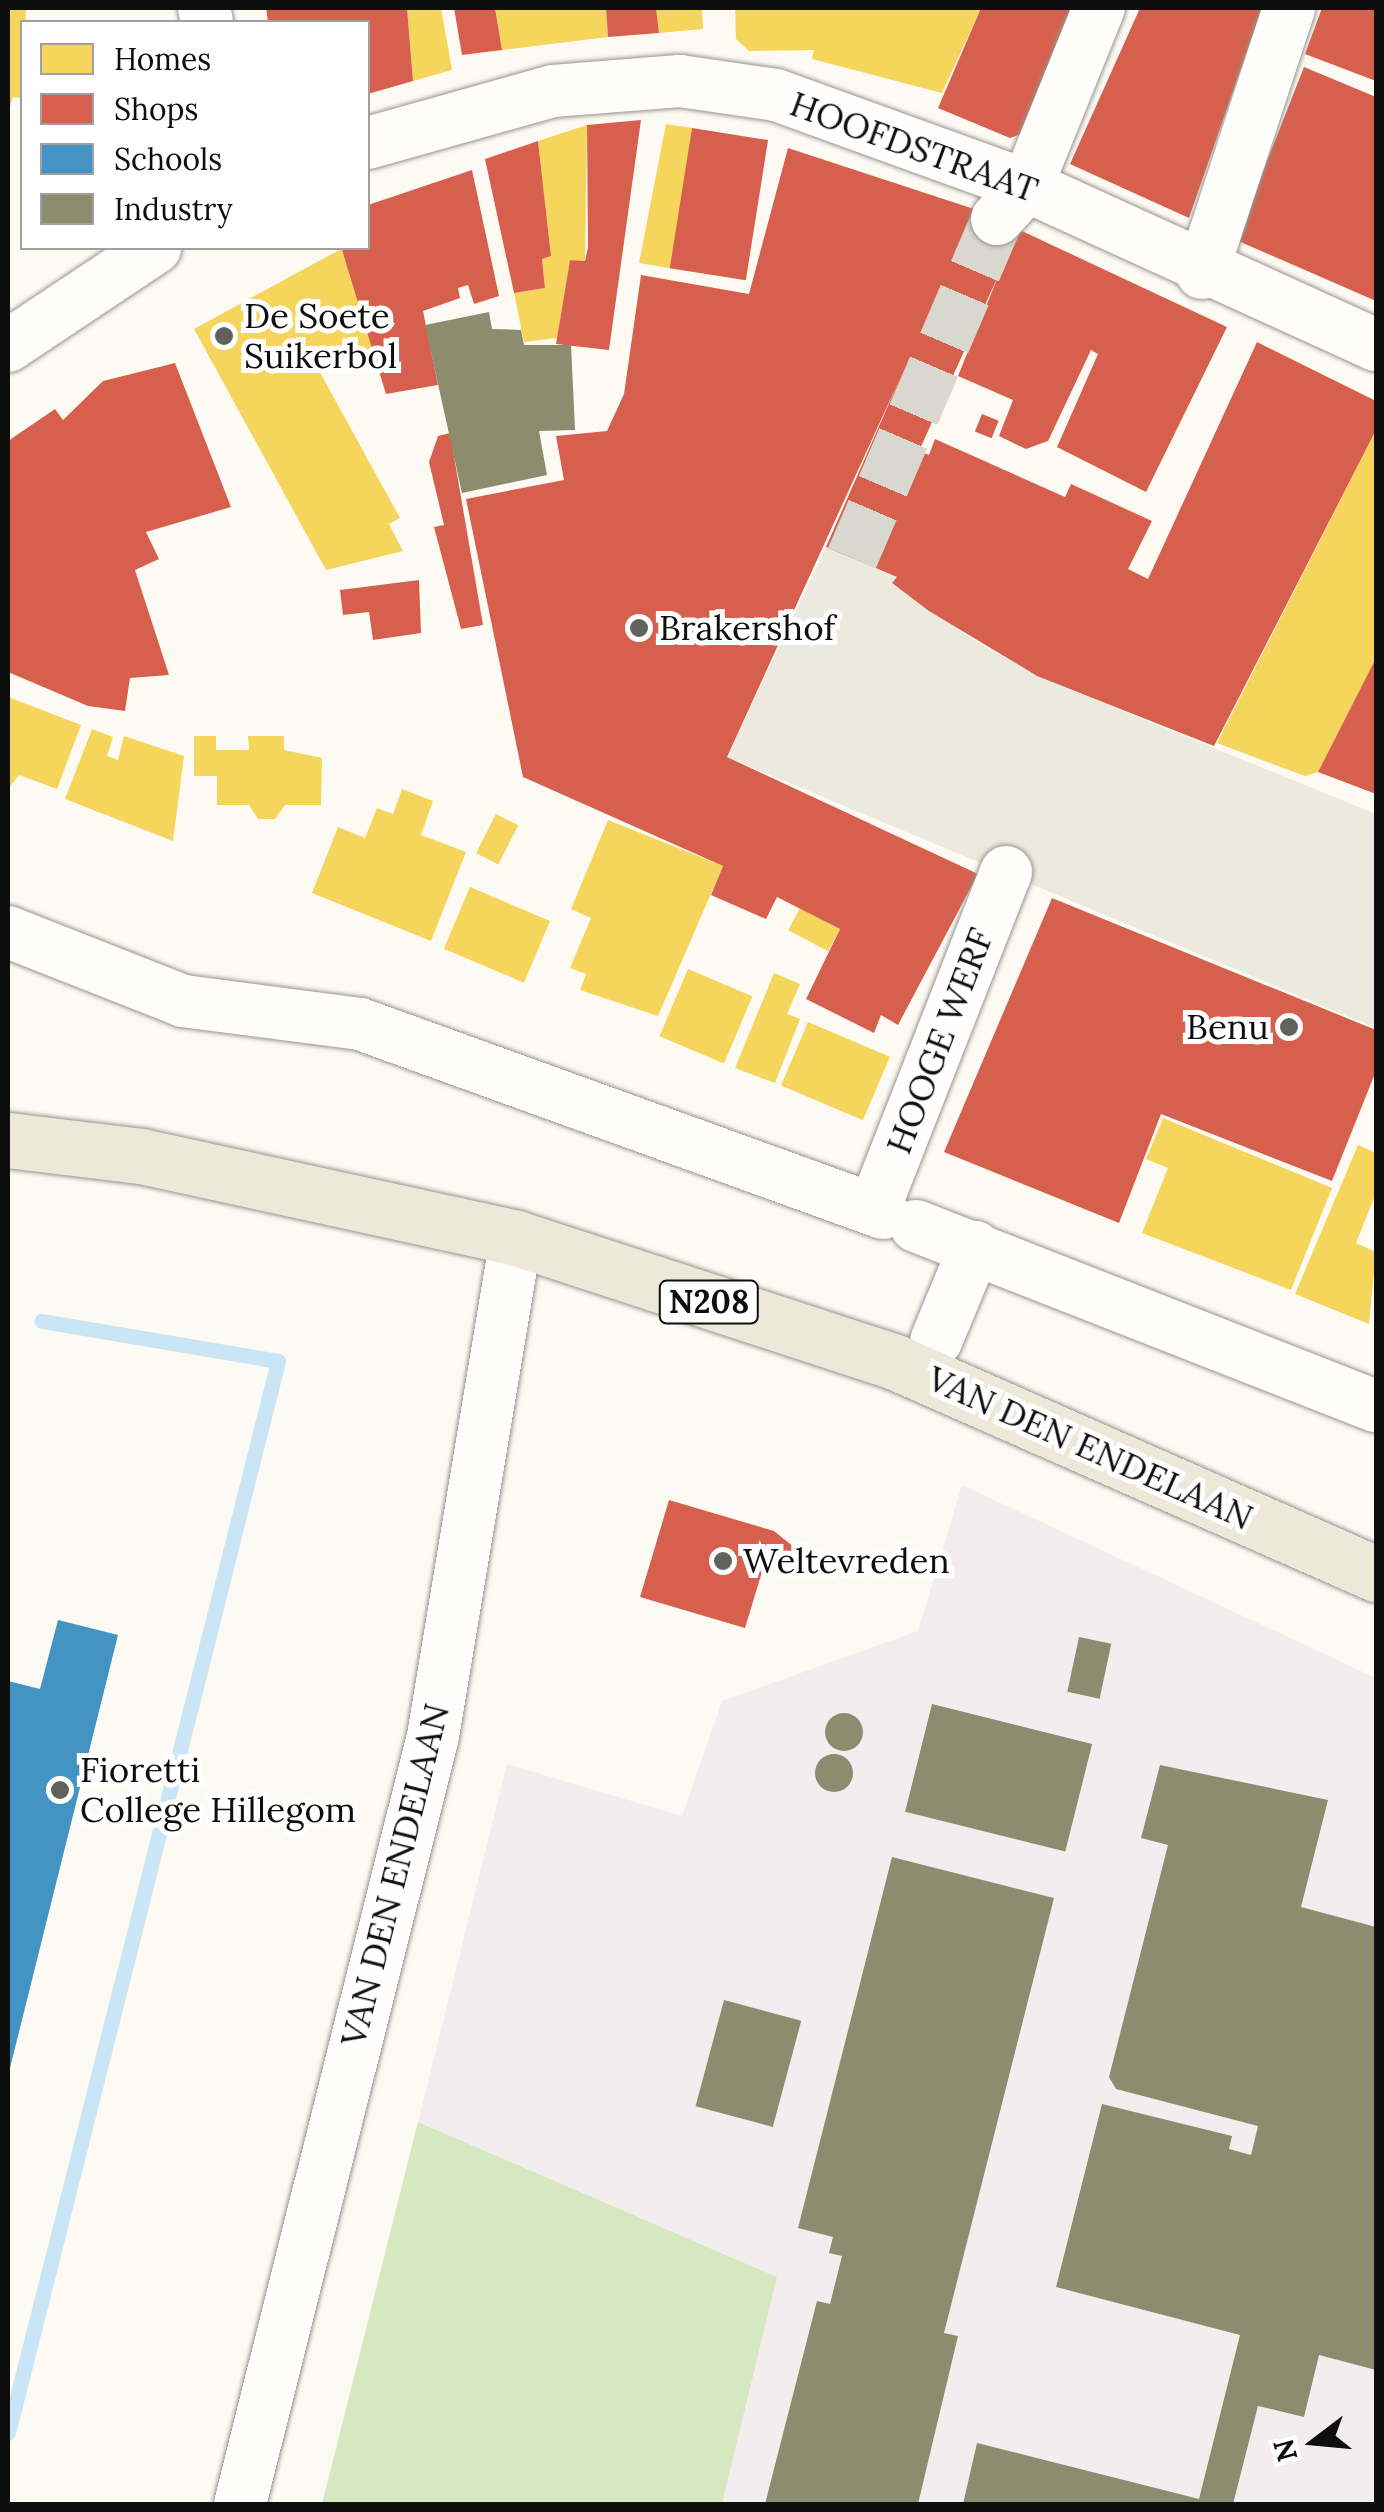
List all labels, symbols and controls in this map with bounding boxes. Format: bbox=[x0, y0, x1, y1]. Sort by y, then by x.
legend bbox=[20, 20, 370, 250]
text: Homes bbox=[114, 40, 211, 78]
street label: HOOFDSTRAAT bbox=[784, 83, 1044, 211]
text: Shops bbox=[114, 90, 198, 128]
text: Schools bbox=[114, 140, 222, 178]
text: Industry bbox=[114, 190, 233, 228]
place label: De Soete Suikerbol bbox=[244, 295, 397, 377]
marker: De Soete Suikerbol bbox=[213, 325, 235, 347]
place label: Brakershof bbox=[659, 607, 835, 649]
marker: Brakershof bbox=[628, 617, 650, 639]
street label: HOOGE WERF bbox=[878, 922, 1002, 1160]
place label: Benu bbox=[1186, 1006, 1269, 1048]
marker: Benu bbox=[1278, 1016, 1300, 1038]
road number: N208 bbox=[656, 1275, 762, 1329]
street label: VAN DEN ENDELAAN bbox=[921, 1357, 1259, 1539]
place label: Weltevreden bbox=[743, 1540, 950, 1582]
marker: Weltevreden bbox=[712, 1550, 734, 1572]
street label: VAN DEN ENDELAAN bbox=[332, 1699, 458, 2051]
place label: Fioretti College Hillegom bbox=[80, 1749, 356, 1831]
marker: Fioretti College Hillegom bbox=[49, 1779, 71, 1801]
north arrow bbox=[1264, 2392, 1364, 2492]
text: N bbox=[1265, 2435, 1305, 2466]

